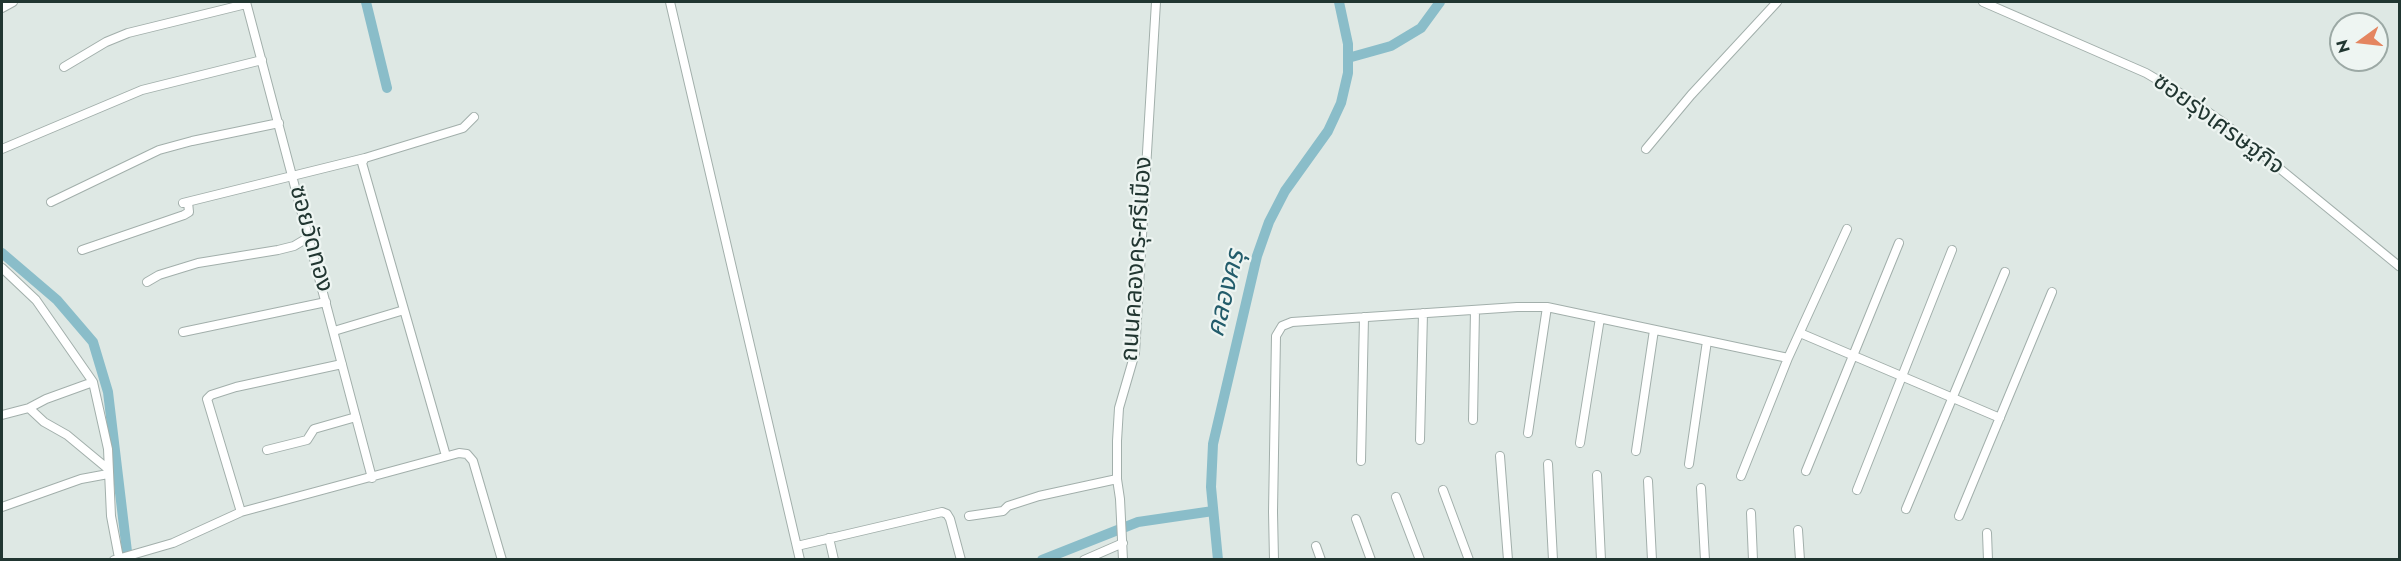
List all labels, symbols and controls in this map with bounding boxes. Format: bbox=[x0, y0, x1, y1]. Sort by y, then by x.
north arrow bbox=[2329, 12, 2389, 72]
text: N bbox=[2330, 37, 2356, 55]
street label: ซอยรุ่งเศรษฐกิจ bbox=[2147, 68, 2289, 182]
street label: ถนนคลองครุ-ศรีเมือง bbox=[1116, 155, 1160, 363]
street label: ซอยวัดทอง bbox=[282, 183, 338, 295]
water label: คลองครุ bbox=[1201, 247, 1253, 341]

